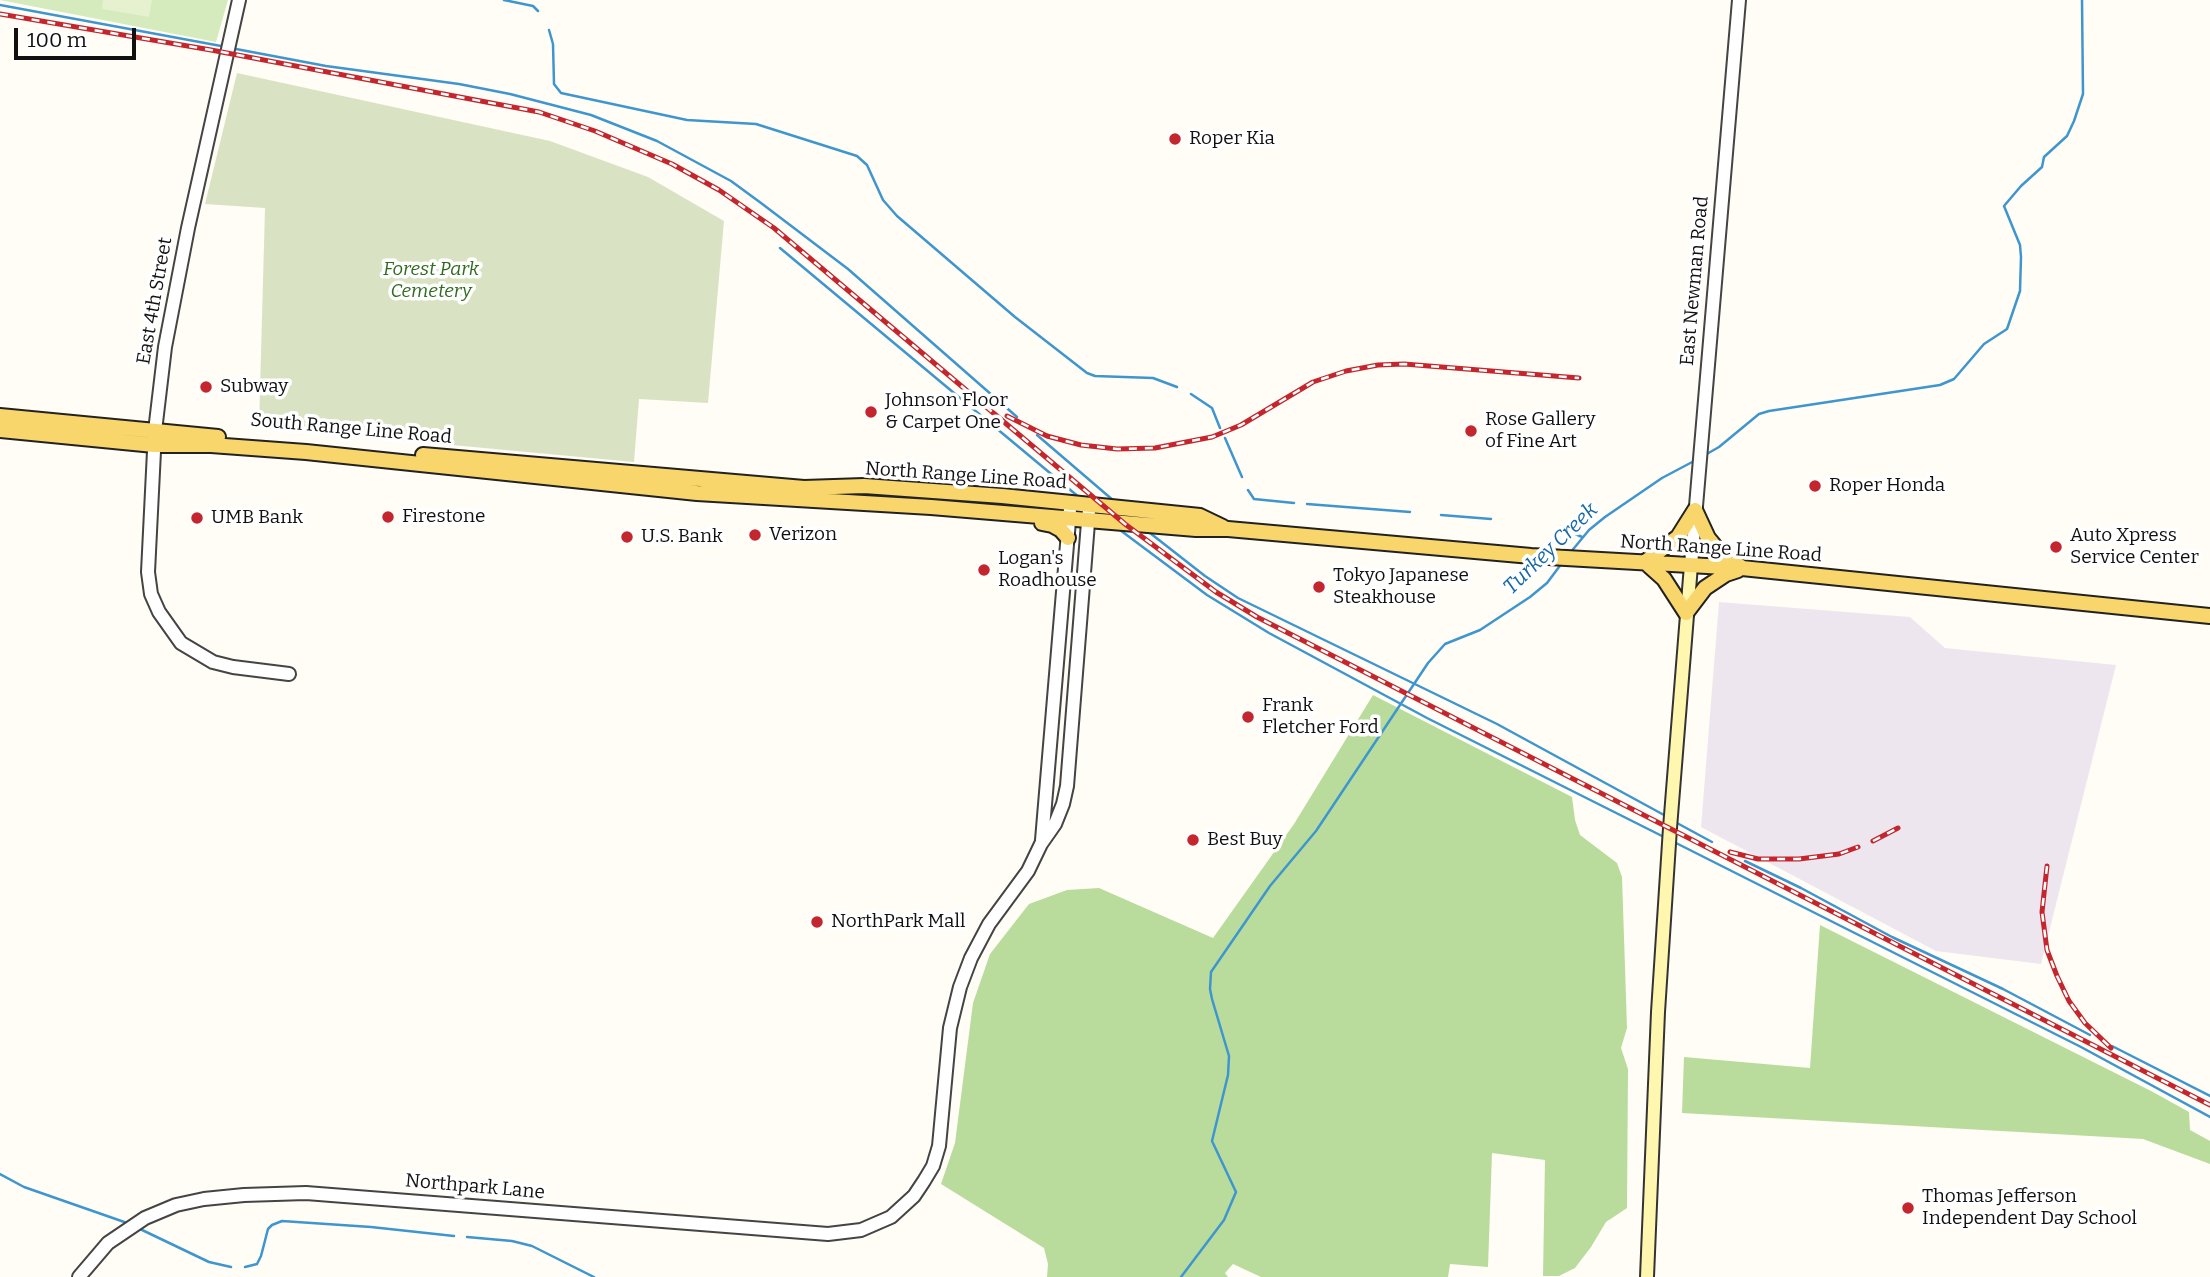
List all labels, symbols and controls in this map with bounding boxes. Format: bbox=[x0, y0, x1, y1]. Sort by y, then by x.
scale bar bbox=[18, 14, 140, 58]
text: 100 m bbox=[27, 27, 87, 53]
place label: Roper Kia bbox=[1189, 128, 1275, 150]
marker: Roper Kia bbox=[1167, 131, 1183, 147]
street label: East Newman Road bbox=[1676, 195, 1714, 367]
street label: East 4th Street bbox=[133, 236, 177, 366]
park label: Forest Park Cemetery bbox=[383, 259, 479, 303]
place label: Subway bbox=[220, 376, 288, 398]
marker: Subway bbox=[198, 379, 214, 395]
place label: Johnson Floor & Carpet One bbox=[885, 390, 1008, 434]
marker: Johnson Floor & Carpet One bbox=[863, 404, 879, 420]
street label: South Range Line Road bbox=[249, 409, 453, 449]
place label: Rose Gallery of Fine Art bbox=[1485, 409, 1595, 453]
marker: Rose Gallery of Fine Art bbox=[1463, 423, 1479, 439]
street label: North Range Line Road bbox=[864, 458, 1068, 494]
place label: Roper Honda bbox=[1829, 475, 1945, 497]
marker: Roper Honda bbox=[1807, 478, 1823, 494]
water label: Turkey Creek bbox=[1499, 498, 1603, 600]
place label: Firestone bbox=[402, 506, 485, 528]
place label: UMB Bank bbox=[211, 507, 303, 529]
marker: Firestone bbox=[380, 509, 396, 525]
marker: UMB Bank bbox=[189, 510, 205, 526]
place label: Verizon bbox=[769, 524, 837, 546]
place label: Auto Xpress Service Center bbox=[2070, 525, 2199, 569]
place label: U.S. Bank bbox=[641, 526, 723, 548]
marker: Verizon bbox=[747, 527, 763, 543]
marker: U.S. Bank bbox=[619, 529, 635, 545]
street label: North Range Line Road bbox=[1619, 531, 1823, 567]
marker: Auto Xpress Service Center bbox=[2048, 539, 2064, 555]
place label: Logan's Roadhouse bbox=[998, 548, 1097, 592]
marker: Logan's Roadhouse bbox=[976, 562, 992, 578]
place label: Tokyo Japanese Steakhouse bbox=[1333, 565, 1469, 609]
marker: Tokyo Japanese Steakhouse bbox=[1311, 579, 1327, 595]
place label: Frank Fletcher Ford bbox=[1262, 695, 1379, 739]
marker: Frank Fletcher Ford bbox=[1240, 709, 1256, 725]
place label: Best Buy bbox=[1207, 829, 1283, 851]
marker: Best Buy bbox=[1185, 832, 1201, 848]
place label: NorthPark Mall bbox=[831, 911, 965, 933]
marker: NorthPark Mall bbox=[809, 914, 825, 930]
street label: Northpark Lane bbox=[404, 1170, 546, 1204]
place label: Thomas Jefferson Independent Day School bbox=[1922, 1186, 2137, 1230]
marker: Thomas Jefferson Independent Day School bbox=[1900, 1200, 1916, 1216]

